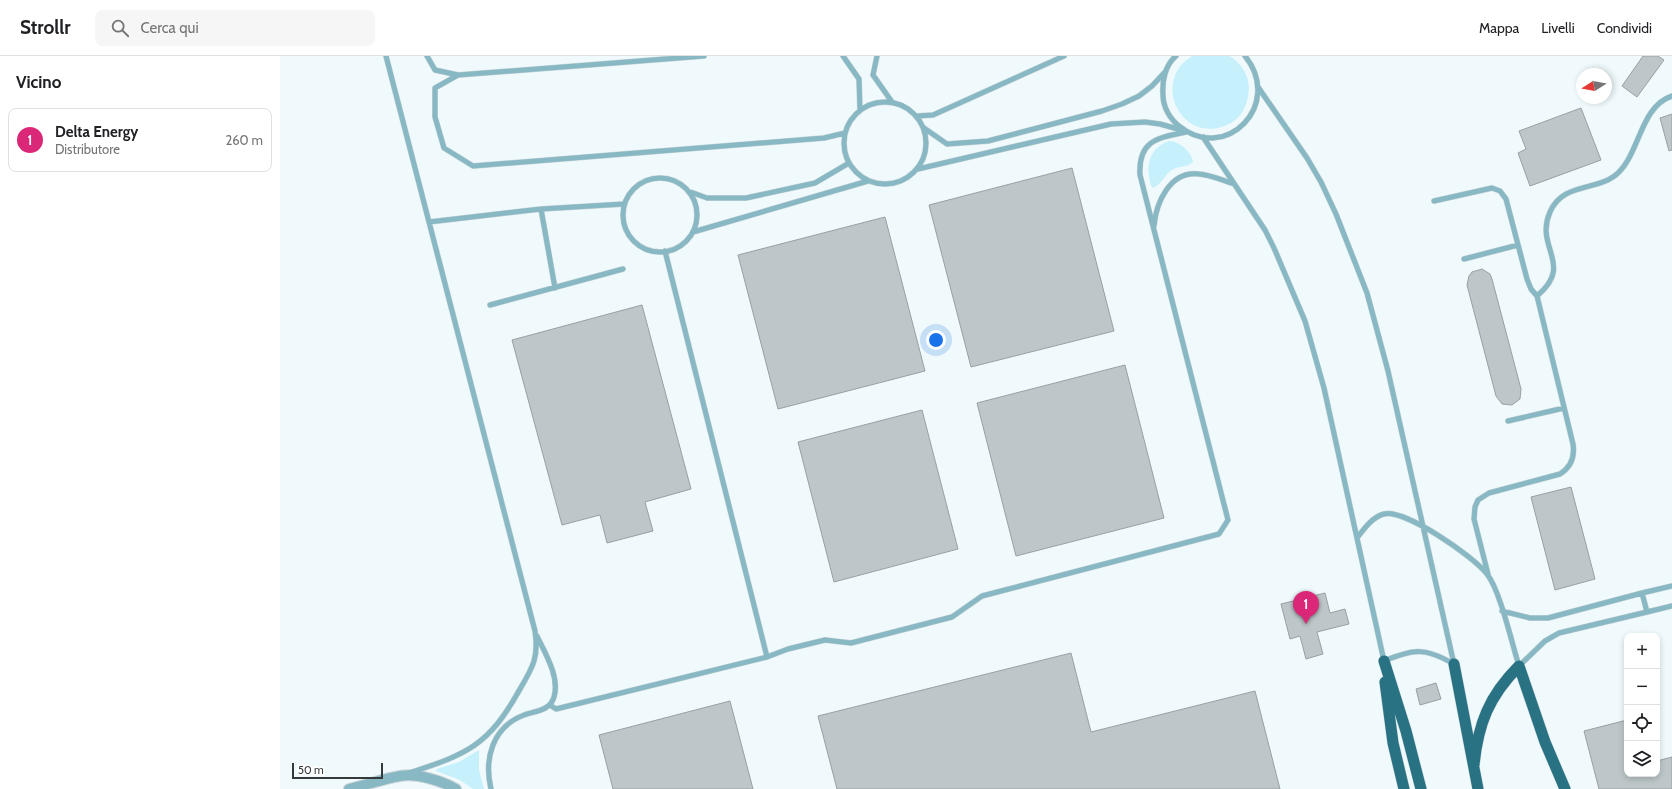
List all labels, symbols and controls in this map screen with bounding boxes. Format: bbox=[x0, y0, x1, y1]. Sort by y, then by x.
search box bbox=[95, 10, 375, 46]
text: Strollr bbox=[20, 16, 71, 39]
icon: search bbox=[109, 17, 131, 39]
text: Cerca qui bbox=[141, 19, 199, 37]
text: Mappa bbox=[1479, 19, 1519, 37]
text: Livelli bbox=[1541, 19, 1575, 37]
text: Condividi bbox=[1597, 19, 1652, 37]
north arrow bbox=[1576, 68, 1612, 104]
text: Vicino bbox=[16, 72, 61, 92]
text: Delta Energy bbox=[55, 123, 138, 141]
text: 1 bbox=[28, 132, 32, 148]
text: 260 m bbox=[225, 132, 263, 148]
text: Distributore bbox=[55, 141, 120, 157]
your location bbox=[926, 330, 946, 350]
pin: 1 bbox=[1293, 591, 1319, 624]
map controls bbox=[1624, 633, 1660, 777]
button: + bbox=[1624, 633, 1660, 669]
button: − bbox=[1624, 669, 1660, 705]
button: locate bbox=[1624, 705, 1660, 741]
button: layers bbox=[1624, 741, 1660, 777]
scale bar bbox=[292, 761, 383, 780]
text: 50 m bbox=[298, 763, 324, 777]

